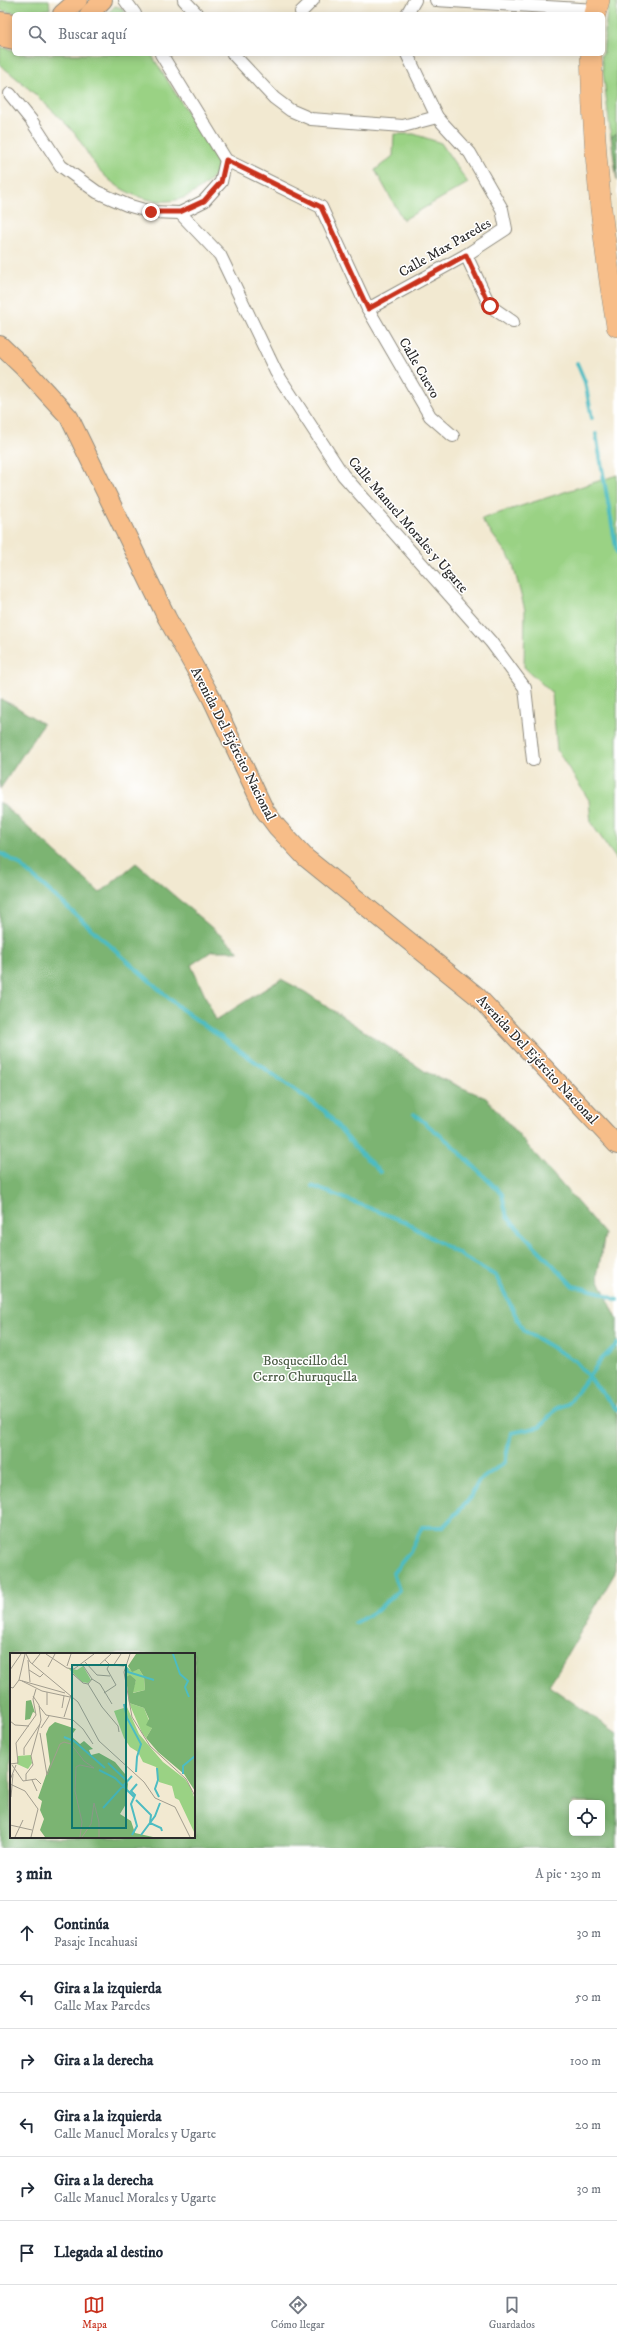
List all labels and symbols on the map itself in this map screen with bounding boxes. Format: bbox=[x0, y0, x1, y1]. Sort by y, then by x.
route end bbox=[142, 203, 160, 221]
street label: Calle Max Paredes bbox=[396, 214, 495, 282]
route start bbox=[481, 297, 499, 315]
street label: Calle Cuevo bbox=[394, 334, 444, 402]
street label: Calle Manuel Morales y Ugarte bbox=[344, 453, 472, 597]
street label: Avenida Del Ejército Nacional bbox=[186, 664, 280, 825]
street label: Avenida Del Ejército Nacional bbox=[472, 992, 602, 1129]
park label: Bosquecillo del Cerro Churuquella bbox=[253, 1352, 357, 1386]
inset map bbox=[10, 1653, 195, 1838]

